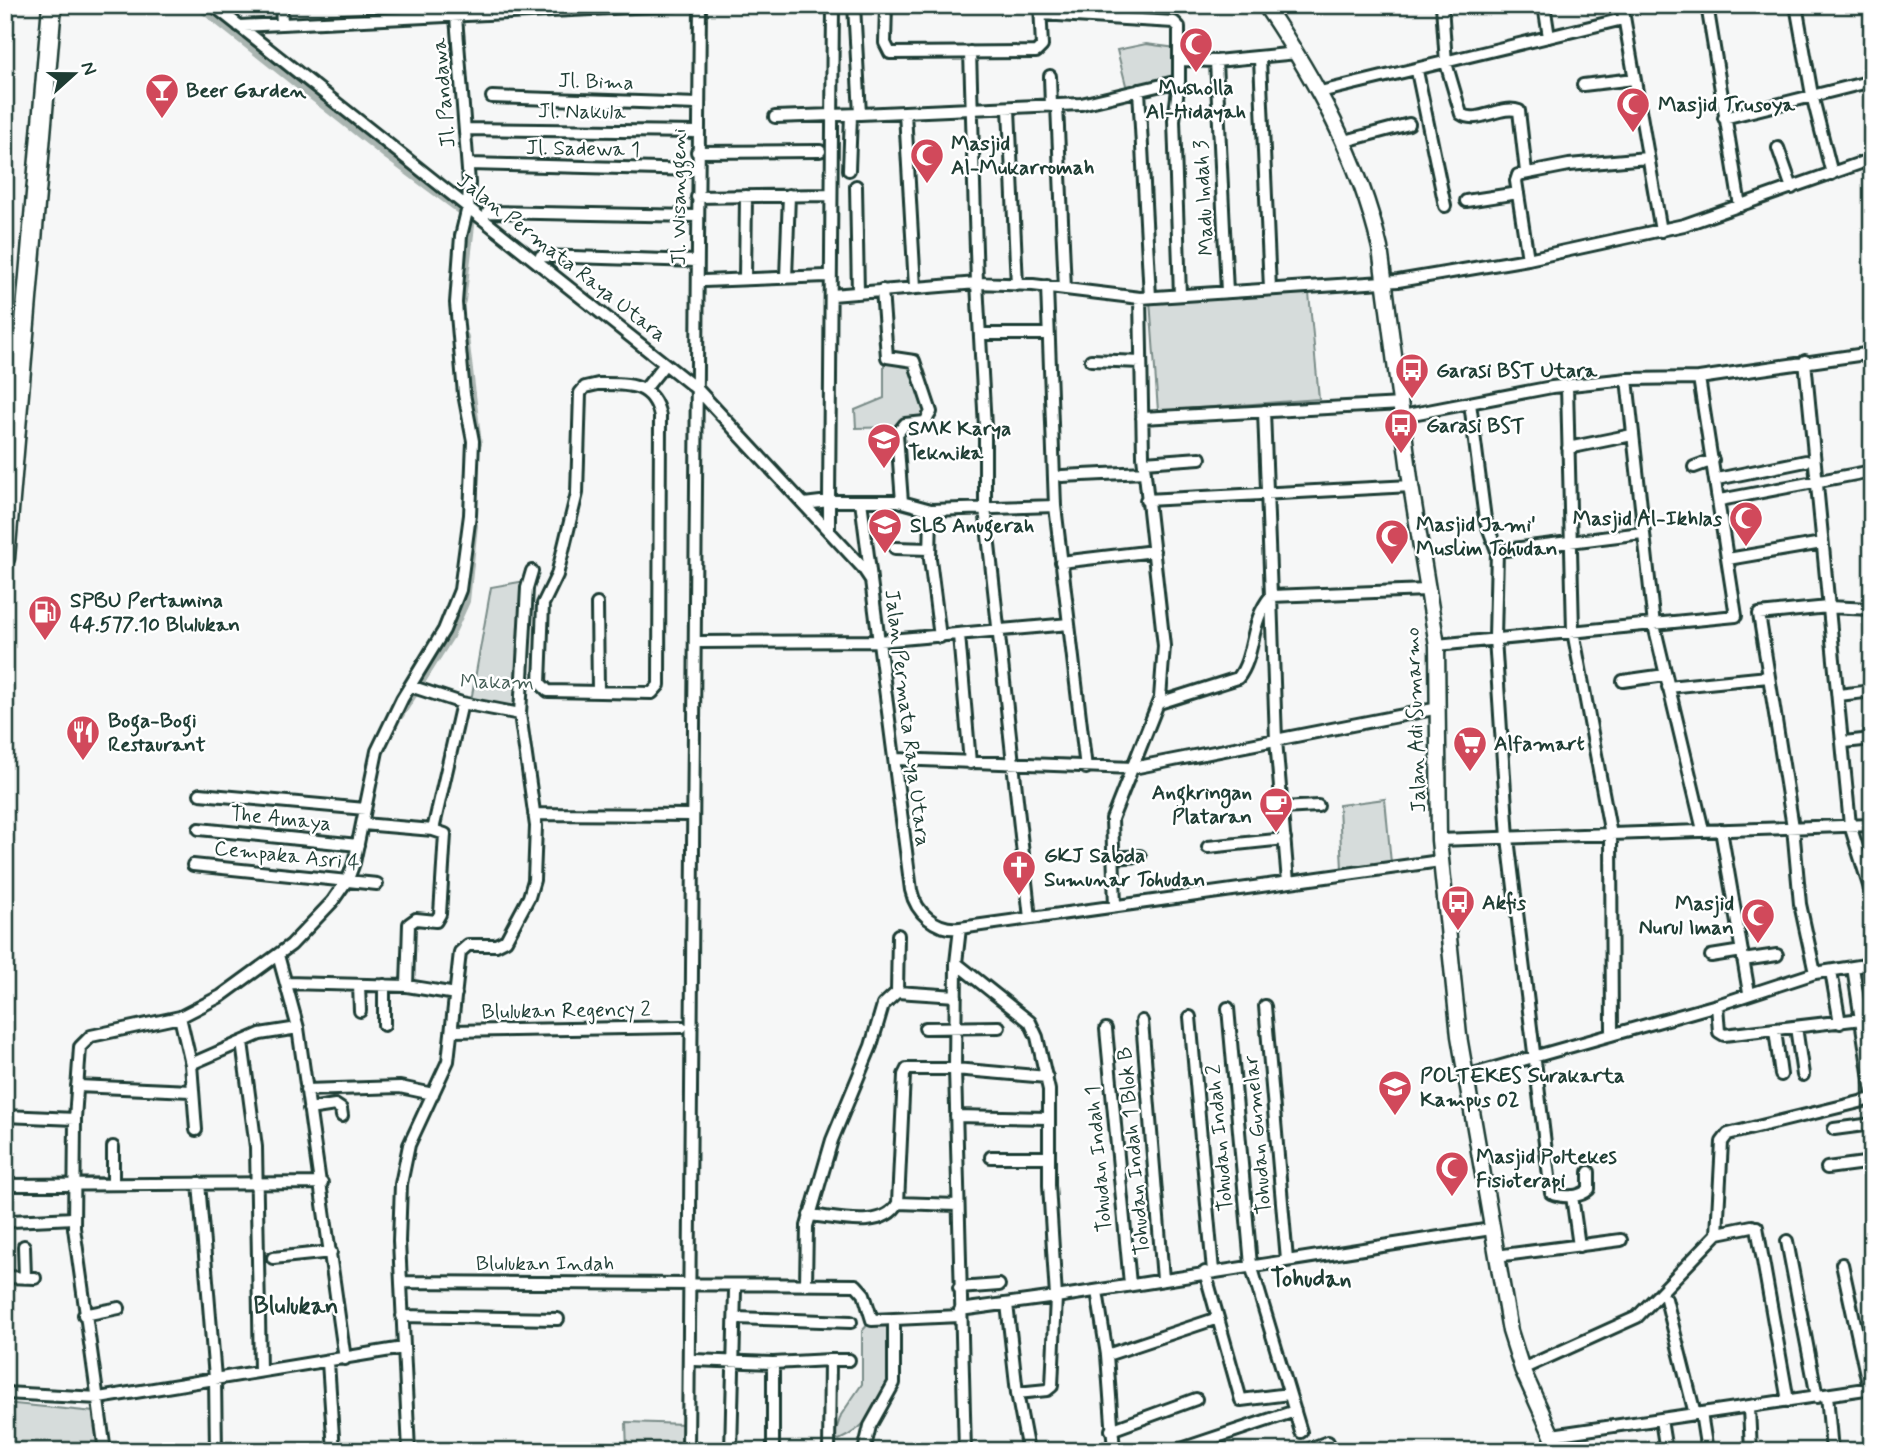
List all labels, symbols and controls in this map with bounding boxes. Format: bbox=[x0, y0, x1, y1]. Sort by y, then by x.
mosque icon: Musholla Al-Hidayah bbox=[1177, 25, 1215, 74]
street label: Jl. Pandawa bbox=[425, 36, 463, 149]
north arrow bbox=[38, 38, 108, 108]
text: N bbox=[75, 58, 102, 79]
street label: Jl. Bima bbox=[558, 67, 634, 97]
bar icon: Beer Garden bbox=[143, 71, 181, 120]
place label: Musholla Al-Hidayah bbox=[1146, 74, 1246, 126]
place label: Beer Garden bbox=[186, 77, 307, 105]
mosque icon: Masjid Trusoya bbox=[1614, 85, 1652, 134]
place label: Masjid Trusoya bbox=[1658, 91, 1796, 119]
street label: Jl. Nakula bbox=[538, 97, 627, 127]
street label: Jl. Wisanggeni bbox=[665, 128, 695, 266]
place label: Masjid Al-Mukarromah bbox=[951, 130, 1094, 182]
street label: Jl. Sadewa 1 bbox=[526, 134, 640, 164]
mosque icon: Masjid Al-Mukarromah bbox=[908, 136, 946, 185]
street label: Madu Indah 3 bbox=[1187, 139, 1221, 256]
street label: Jalan Permata Raya Utara bbox=[451, 167, 672, 349]
bus stop icon: Garasi BST Utara bbox=[1393, 351, 1431, 400]
place label: Garasi BST Utara bbox=[1436, 357, 1598, 385]
bus stop icon: Garasi BST bbox=[1382, 406, 1420, 455]
place label: Garasi BST bbox=[1426, 412, 1525, 440]
place label: SMK Karya Teknika bbox=[908, 415, 1011, 467]
school or university icon: SMK Karya Teknika bbox=[865, 421, 903, 470]
mosque icon: Masjid Al-Ikhlas bbox=[1727, 499, 1765, 548]
place label: Masjid Al-Ikhlas bbox=[1573, 505, 1723, 533]
school or university icon: SLB Anugerah bbox=[866, 506, 904, 555]
place label: Masjid Jami' Muslim Tohudan bbox=[1416, 511, 1558, 563]
place label: SLB Anugerah bbox=[910, 512, 1035, 542]
mosque icon: Masjid Jami' Muslim Tohudan bbox=[1373, 517, 1411, 566]
place label: SPBU Pertamina 44.577.10 Blulukan bbox=[70, 587, 240, 639]
street label: Jalan Permata Raya Utara bbox=[877, 588, 937, 848]
fuel station icon: SPBU Pertamina 44.577.10 Blulukan bbox=[26, 593, 64, 642]
street label: Jalan Adi Sumarmo bbox=[1399, 627, 1433, 813]
park label: Makam bbox=[460, 668, 534, 696]
place label: Boga-Bogi Restaurant bbox=[108, 707, 206, 759]
restaurant icon: Boga-Bogi Restaurant bbox=[64, 713, 102, 762]
supermarket icon: Alfamart bbox=[1451, 724, 1489, 773]
place label: Alfamart bbox=[1494, 730, 1585, 758]
place label: Angkringan Plataran bbox=[1152, 779, 1252, 831]
cafe icon: Angkringan Plataran bbox=[1257, 785, 1295, 834]
street label: The Amaya bbox=[229, 800, 333, 838]
street label: Cempaka Asri 4 bbox=[213, 834, 361, 878]
place label: GKJ Sabda Sumunar Tohudan bbox=[1044, 842, 1205, 894]
church icon: GKJ Sabda Sumunar Tohudan bbox=[1000, 848, 1038, 897]
bus stop icon: Akfis bbox=[1439, 883, 1477, 932]
place label: Akfis bbox=[1482, 889, 1527, 917]
place label: Masjid Nurul Iman bbox=[1639, 890, 1734, 942]
mosque icon: Masjid Nurul Iman bbox=[1739, 896, 1777, 945]
street label: Blulukan Regency 2 bbox=[481, 996, 651, 1026]
street label: Tohudan Indah 1 Blok B bbox=[1111, 1046, 1157, 1256]
street label: Tohudan Gumelar bbox=[1237, 1054, 1279, 1215]
place label: POLTEKES Surakarta Kampus 02 bbox=[1420, 1062, 1625, 1114]
street label: Tohudan Indah 2 bbox=[1200, 1063, 1240, 1213]
school or university icon: POLTEKES Surakarta Kampus 02 bbox=[1376, 1068, 1414, 1117]
street label: Tohudan Indah 1 bbox=[1079, 1085, 1119, 1233]
place label: Masjid Poltekes Fisioterapi bbox=[1476, 1143, 1618, 1195]
mosque icon: Masjid Poltekes Fisioterapi bbox=[1433, 1149, 1471, 1198]
street label: Blulukan Indah bbox=[476, 1250, 614, 1278]
district label: Tohudan bbox=[1271, 1264, 1351, 1295]
district label: Blulukan bbox=[254, 1291, 338, 1322]

